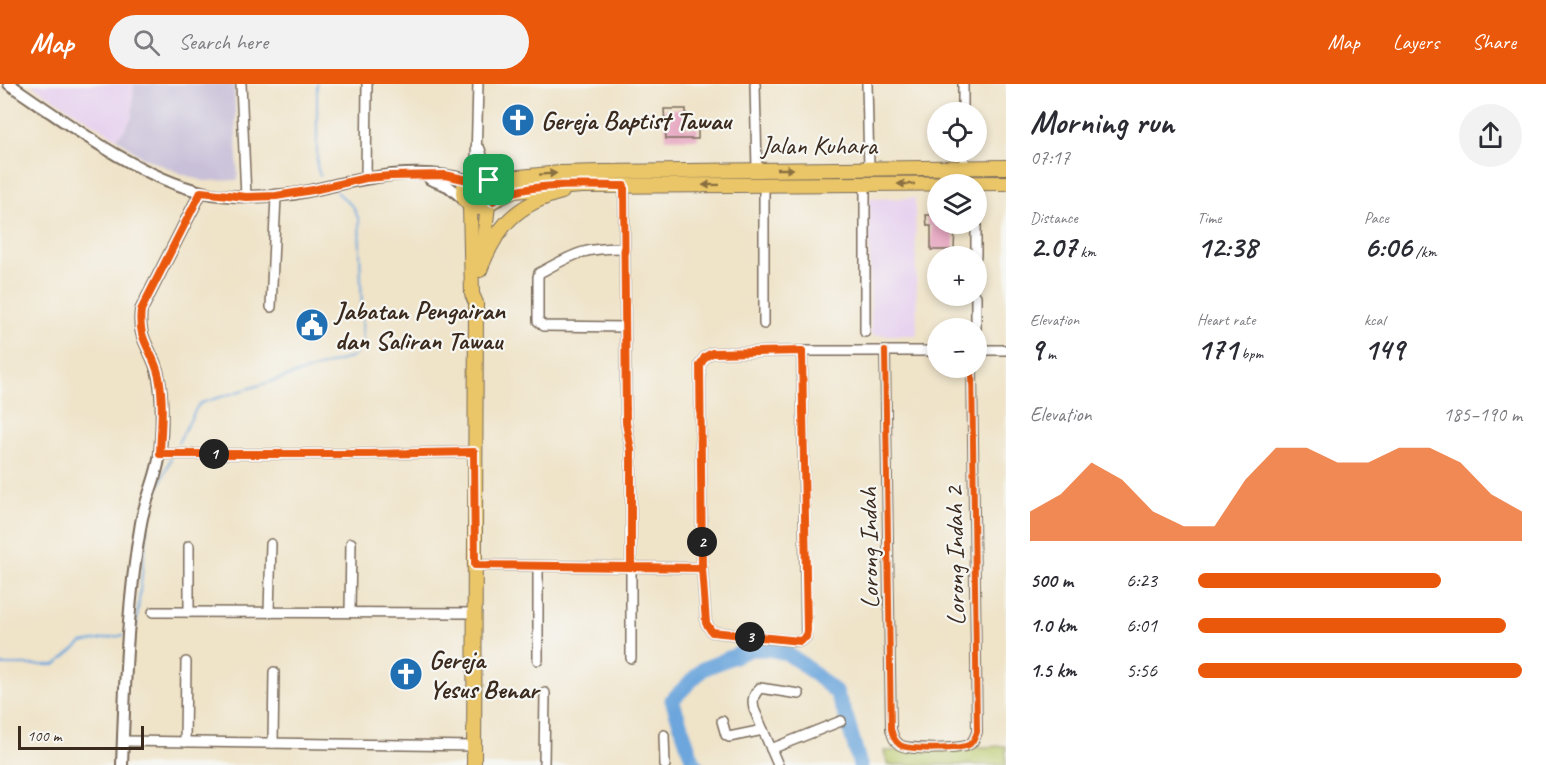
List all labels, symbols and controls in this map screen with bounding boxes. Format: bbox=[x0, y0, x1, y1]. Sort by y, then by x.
search box bbox=[109, 15, 529, 69]
text: Map bbox=[30, 25, 73, 60]
icon: search bbox=[130, 26, 163, 59]
text: Search here bbox=[178, 28, 268, 56]
text: Map bbox=[1327, 29, 1360, 55]
text: Layers bbox=[1393, 29, 1439, 55]
text: Share bbox=[1472, 29, 1516, 55]
text: Morning run bbox=[1030, 101, 1174, 143]
church icon: Gereja Baptist Tawau bbox=[500, 102, 536, 138]
map controls bbox=[927, 102, 987, 378]
button: locate bbox=[927, 102, 987, 162]
place label: Gereja Baptist Tawau bbox=[541, 104, 733, 137]
button: share bbox=[1459, 104, 1522, 167]
street label: Jalan Kuhara bbox=[759, 129, 879, 162]
text: 07:17 bbox=[1030, 145, 1070, 170]
pin bbox=[463, 154, 514, 205]
icon: arrive bbox=[472, 163, 505, 196]
one-way arrow bbox=[775, 164, 794, 174]
one-way arrow bbox=[538, 169, 557, 178]
button: layers bbox=[927, 174, 987, 234]
one-way arrow bbox=[896, 179, 915, 189]
one-way arrow bbox=[701, 180, 720, 190]
text: Distance bbox=[1030, 208, 1078, 228]
text: Time bbox=[1197, 208, 1221, 228]
text: Pace bbox=[1364, 208, 1389, 228]
text: 2.07 bbox=[1030, 228, 1076, 266]
text: 12:38 bbox=[1197, 228, 1257, 266]
text: 6:06 bbox=[1364, 228, 1412, 266]
text: km bbox=[1076, 242, 1096, 262]
text: /km bbox=[1412, 242, 1437, 262]
button: + bbox=[927, 246, 987, 306]
place label: Jabatan Pengairan dan Saliran Tawau bbox=[333, 294, 506, 357]
public building icon: Jabatan Pengairan dan Saliran Tawau bbox=[294, 307, 330, 343]
text: Elevation bbox=[1030, 310, 1079, 330]
text: Heart rate bbox=[1197, 310, 1255, 330]
text: kcal bbox=[1364, 310, 1385, 330]
button: − bbox=[927, 318, 987, 378]
text: 9 bbox=[1030, 330, 1043, 368]
text: 171 bbox=[1197, 330, 1237, 368]
text: 149 bbox=[1364, 330, 1404, 368]
text: m bbox=[1043, 344, 1056, 364]
text: bpm bbox=[1237, 344, 1263, 364]
text: Elevation bbox=[1030, 402, 1092, 427]
text: 185–190 m bbox=[1443, 402, 1522, 427]
pin: 1 bbox=[199, 439, 229, 469]
text: 1 bbox=[210, 444, 218, 464]
street label: Lorong Indah 2 bbox=[937, 484, 973, 626]
street label: Lorong Indah bbox=[851, 486, 887, 609]
pin: 2 bbox=[687, 527, 717, 557]
text: 2 bbox=[698, 532, 706, 552]
text: 500 m bbox=[1030, 568, 1073, 593]
text: 6:23 bbox=[1126, 568, 1157, 593]
text: 1.0 km bbox=[1030, 613, 1077, 638]
text: 6:01 bbox=[1126, 613, 1157, 638]
pin: 3 bbox=[735, 622, 765, 652]
text: 3 bbox=[746, 627, 754, 647]
place label: Gereja Yesus Benar bbox=[429, 643, 541, 706]
church icon: Gereja Yesus Benar bbox=[388, 656, 424, 692]
text: 1.5 km bbox=[1030, 658, 1076, 683]
text: 5:56 bbox=[1126, 658, 1157, 683]
scale bar bbox=[18, 723, 144, 750]
text: 100 m bbox=[27, 726, 61, 746]

